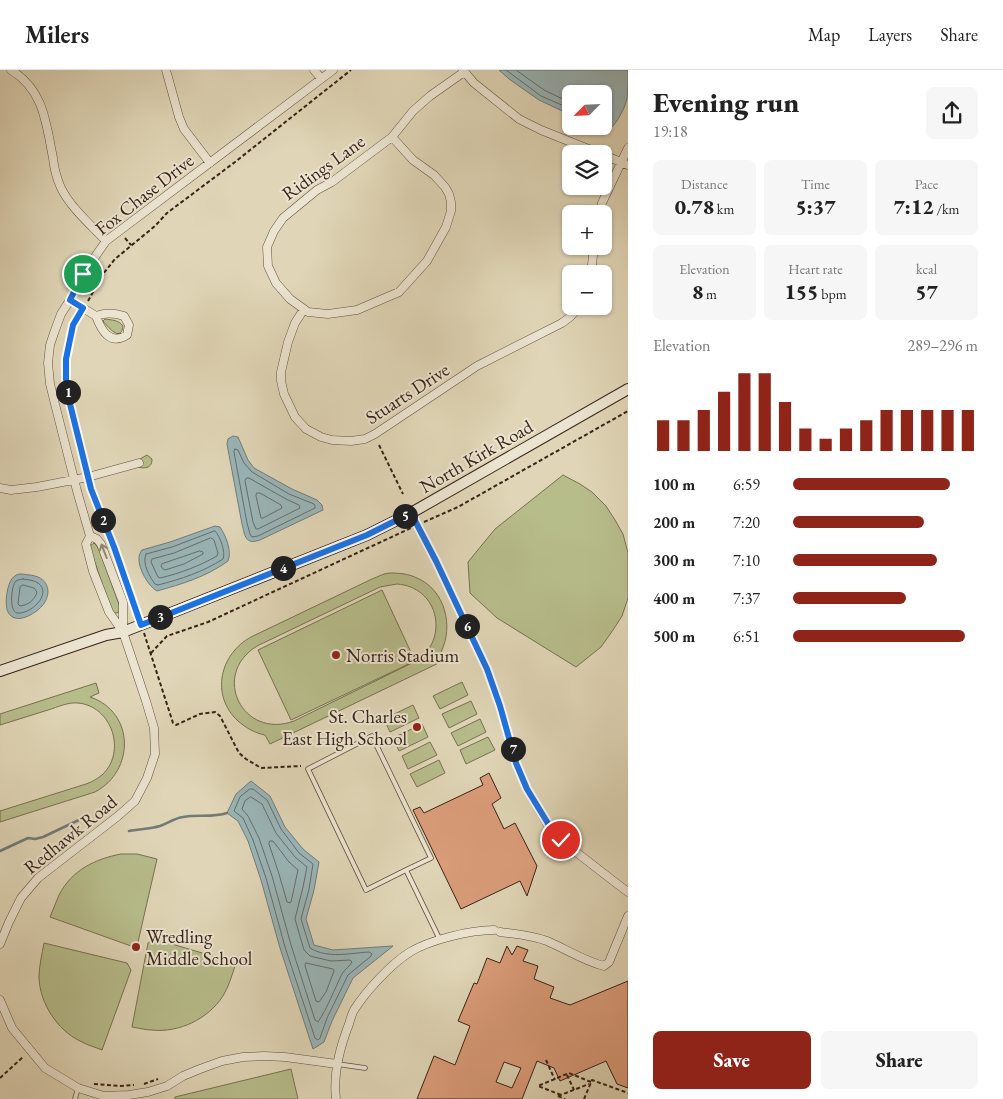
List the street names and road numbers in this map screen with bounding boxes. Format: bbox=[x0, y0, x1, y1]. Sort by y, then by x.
street label: Ridings Lane bbox=[277, 129, 370, 206]
street label: Fox Chase Drive bbox=[90, 148, 199, 241]
street label: Stuarts Drive bbox=[361, 357, 454, 430]
street label: North Kirk Road bbox=[415, 414, 538, 499]
street label: Redhawk Road bbox=[19, 789, 122, 880]

